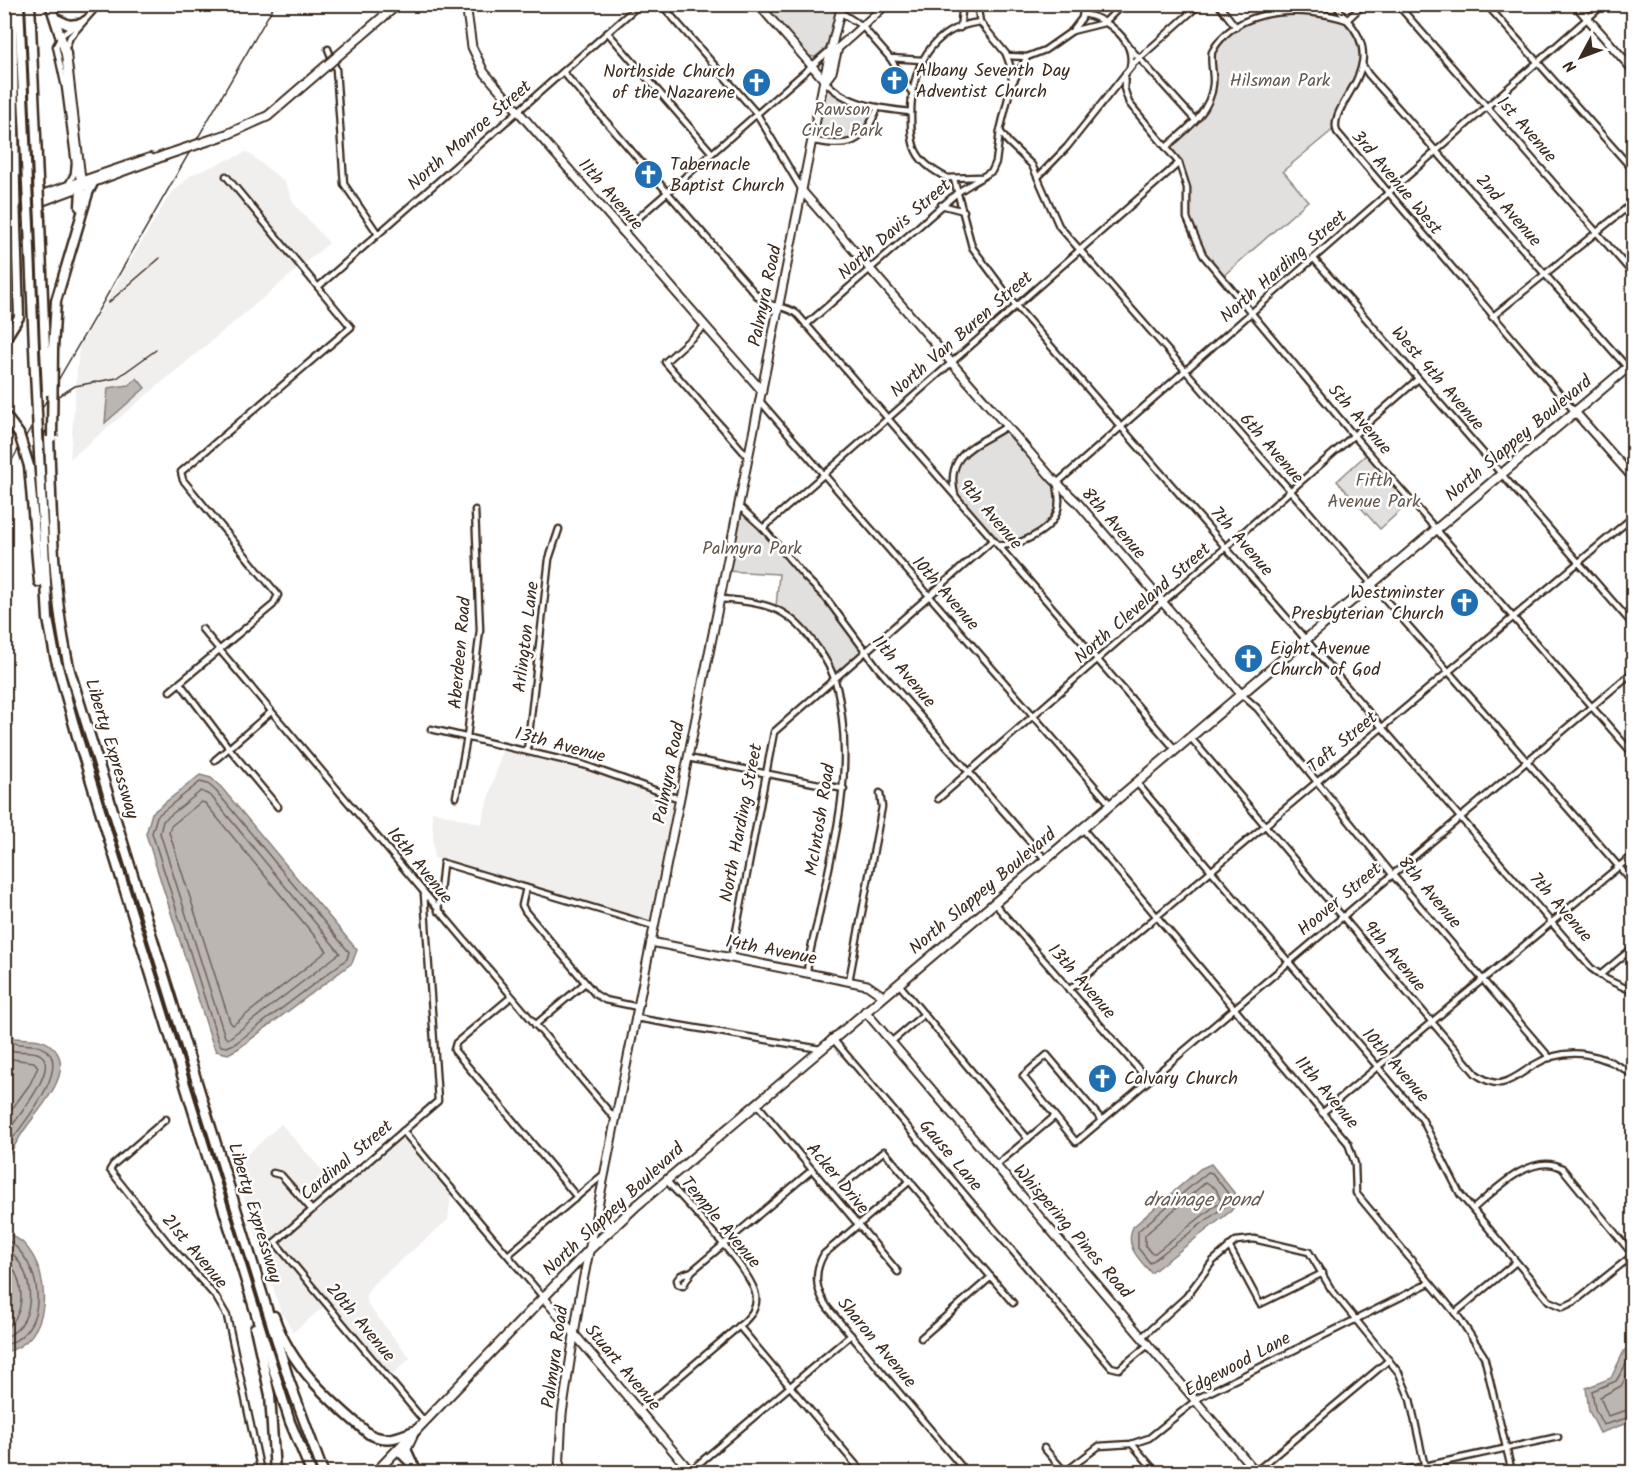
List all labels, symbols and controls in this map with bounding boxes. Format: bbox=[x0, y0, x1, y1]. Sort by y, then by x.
north arrow bbox=[1551, 27, 1611, 87]
text: N bbox=[1558, 54, 1584, 78]
place label: Albany Seventh Day Adventist Church bbox=[916, 57, 1070, 107]
place label: Northside Church of the Nazarene bbox=[603, 58, 735, 108]
church icon: Albany Seventh Day Adventist Church bbox=[879, 65, 911, 97]
church icon: Northside Church of the Nazarene bbox=[740, 66, 772, 98]
park label: Hilsman Park bbox=[1230, 67, 1331, 96]
street label: North Monroe Street bbox=[401, 73, 540, 199]
street label: 1st Avenue bbox=[1489, 90, 1563, 170]
park label: Rawson Circle Park bbox=[801, 96, 883, 146]
street label: 3rd Avenue West bbox=[1343, 124, 1449, 243]
place label: Tabernacle Baptist Church bbox=[670, 151, 784, 201]
street label: 11th Avenue bbox=[570, 152, 650, 238]
church icon: Tabernacle Baptist Church bbox=[633, 159, 665, 191]
street label: 2nd Avenue bbox=[1468, 168, 1548, 254]
street label: North Davis Street bbox=[832, 172, 959, 288]
street label: North Harding Street bbox=[1214, 203, 1355, 331]
street label: Palmyra Road bbox=[741, 242, 791, 349]
street label: North Van Buren Street bbox=[884, 264, 1041, 406]
street label: West 4th Avenue bbox=[1383, 320, 1491, 438]
street label: North Slappey Boulevard bbox=[1439, 368, 1600, 510]
street label: 5th Avenue bbox=[1320, 378, 1398, 462]
street label: 6th Avenue bbox=[1232, 407, 1310, 491]
park label: Fifth Avenue Park bbox=[1328, 467, 1421, 517]
street label: 9th Avenue bbox=[951, 473, 1029, 557]
street label: 8th Avenue bbox=[1073, 481, 1153, 567]
street label: 7th Avenue bbox=[1202, 500, 1280, 584]
park label: Palmyra Park bbox=[702, 535, 802, 564]
street label: North Cleveland Street bbox=[1068, 535, 1219, 672]
street label: 10th Avenue bbox=[904, 550, 986, 638]
place label: Westminster Presbyterian Church bbox=[1291, 579, 1445, 629]
street label: Arlington Lane bbox=[506, 580, 548, 694]
church icon: Westminster Presbyterian Church bbox=[1449, 587, 1481, 619]
street label: Aberdeen Road bbox=[442, 595, 480, 710]
street label: 11th Avenue bbox=[864, 629, 942, 715]
place label: Eight Avenue Church of God bbox=[1270, 635, 1381, 685]
church icon: Eight Avenue Church of God bbox=[1233, 643, 1265, 675]
street label: Liberty Expressway bbox=[76, 675, 146, 823]
street label: Taft Street bbox=[1301, 704, 1386, 781]
street label: Palmyra Road bbox=[646, 719, 694, 826]
street label: 13th Avenue bbox=[511, 720, 609, 772]
street label: North Harding Street bbox=[712, 740, 772, 905]
street label: McIntosh Road bbox=[798, 761, 844, 878]
street label: 16th Avenue bbox=[379, 821, 459, 911]
street label: North Slappey Boulevard bbox=[903, 821, 1064, 963]
street label: 8th Avenue bbox=[1390, 850, 1468, 936]
street label: Hoover Street bbox=[1291, 855, 1390, 944]
street label: 7th Avenue bbox=[1521, 866, 1599, 950]
street label: 9th Avenue bbox=[1355, 915, 1433, 999]
street label: 14th Avenue bbox=[723, 928, 819, 974]
street label: 13th Avenue bbox=[1040, 937, 1122, 1027]
street label: 10th Avenue bbox=[1354, 1022, 1436, 1110]
street label: 11th Avenue bbox=[1287, 1050, 1365, 1136]
church icon: Calvary Church bbox=[1087, 1063, 1119, 1095]
place label: Calvary Church bbox=[1124, 1065, 1238, 1094]
street label: Cardinal Street bbox=[294, 1113, 401, 1209]
street label: Gause Lane bbox=[911, 1113, 989, 1199]
street label: North Slappey Boulevard bbox=[536, 1136, 692, 1284]
street label: Acker Drive bbox=[798, 1137, 876, 1221]
street label: Liberty Expressway bbox=[219, 1139, 289, 1287]
street label: Whispering Pines Road bbox=[1005, 1158, 1140, 1307]
street label: Temple Avenue bbox=[672, 1170, 768, 1276]
water label: drainage pond bbox=[1144, 1185, 1265, 1217]
street label: 21st Avenue bbox=[154, 1208, 234, 1296]
street label: 20th Avenue bbox=[318, 1277, 402, 1369]
street label: Sharon Avenue bbox=[829, 1291, 923, 1395]
street label: Palmyra Road bbox=[534, 1303, 578, 1410]
street label: Stuart Avenue bbox=[577, 1318, 667, 1418]
street label: Edgewood Lane bbox=[1180, 1325, 1296, 1405]

